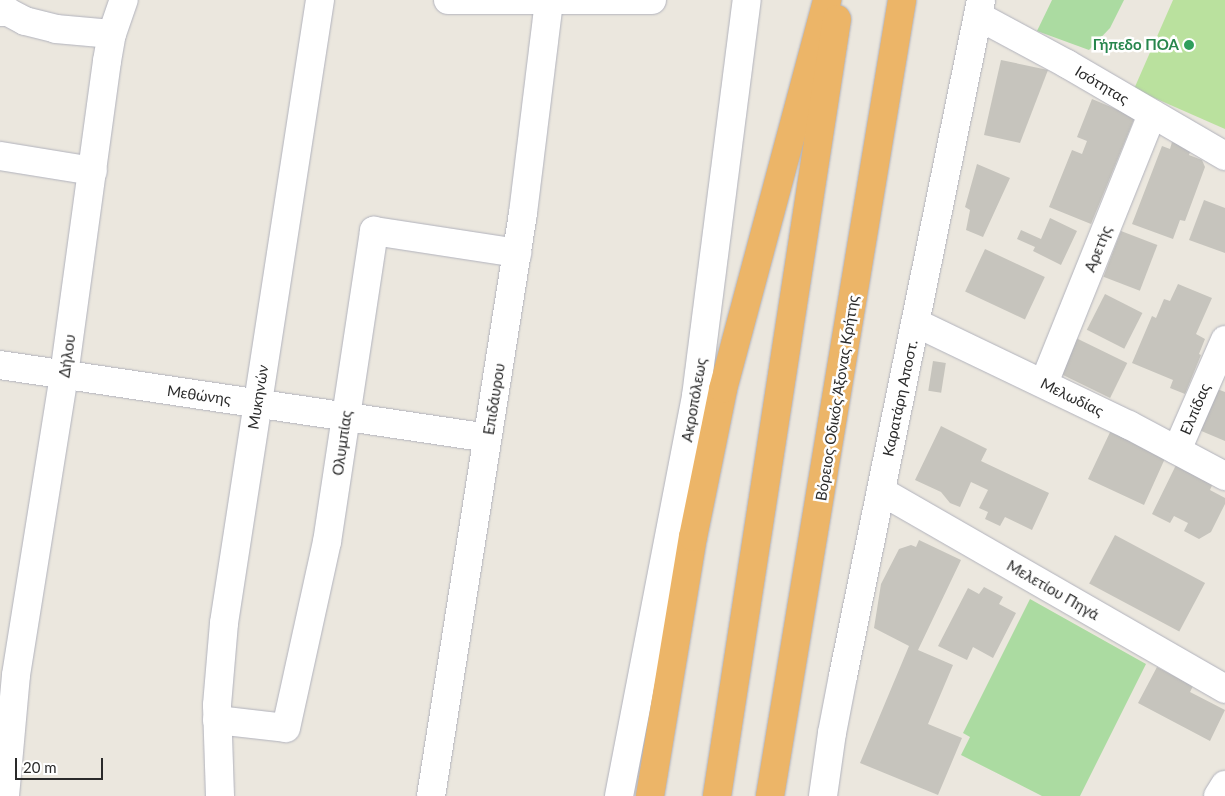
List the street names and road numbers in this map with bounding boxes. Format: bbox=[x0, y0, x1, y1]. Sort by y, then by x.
street label: Ισότητας bbox=[1072, 62, 1132, 108]
street label: Αρετής bbox=[1081, 223, 1115, 275]
street label: Βόρειος Οδικός Άξονας Κρήτης bbox=[812, 294, 862, 502]
street label: Δήλου bbox=[55, 333, 79, 379]
street label: Καρατάρη Αποστ. bbox=[879, 338, 921, 458]
street label: Ακροπόλεως bbox=[678, 357, 710, 443]
street label: Επιδάυρου bbox=[479, 362, 509, 436]
street label: Μυκηνών bbox=[244, 363, 272, 431]
street label: Μελωδίας bbox=[1038, 374, 1106, 420]
street label: Ελπίδας bbox=[1176, 381, 1214, 437]
street label: Μεθώνης bbox=[166, 382, 232, 408]
street label: Ολυμπίας bbox=[329, 409, 355, 477]
street label: Μελετίου Πηγά bbox=[1004, 556, 1102, 624]

